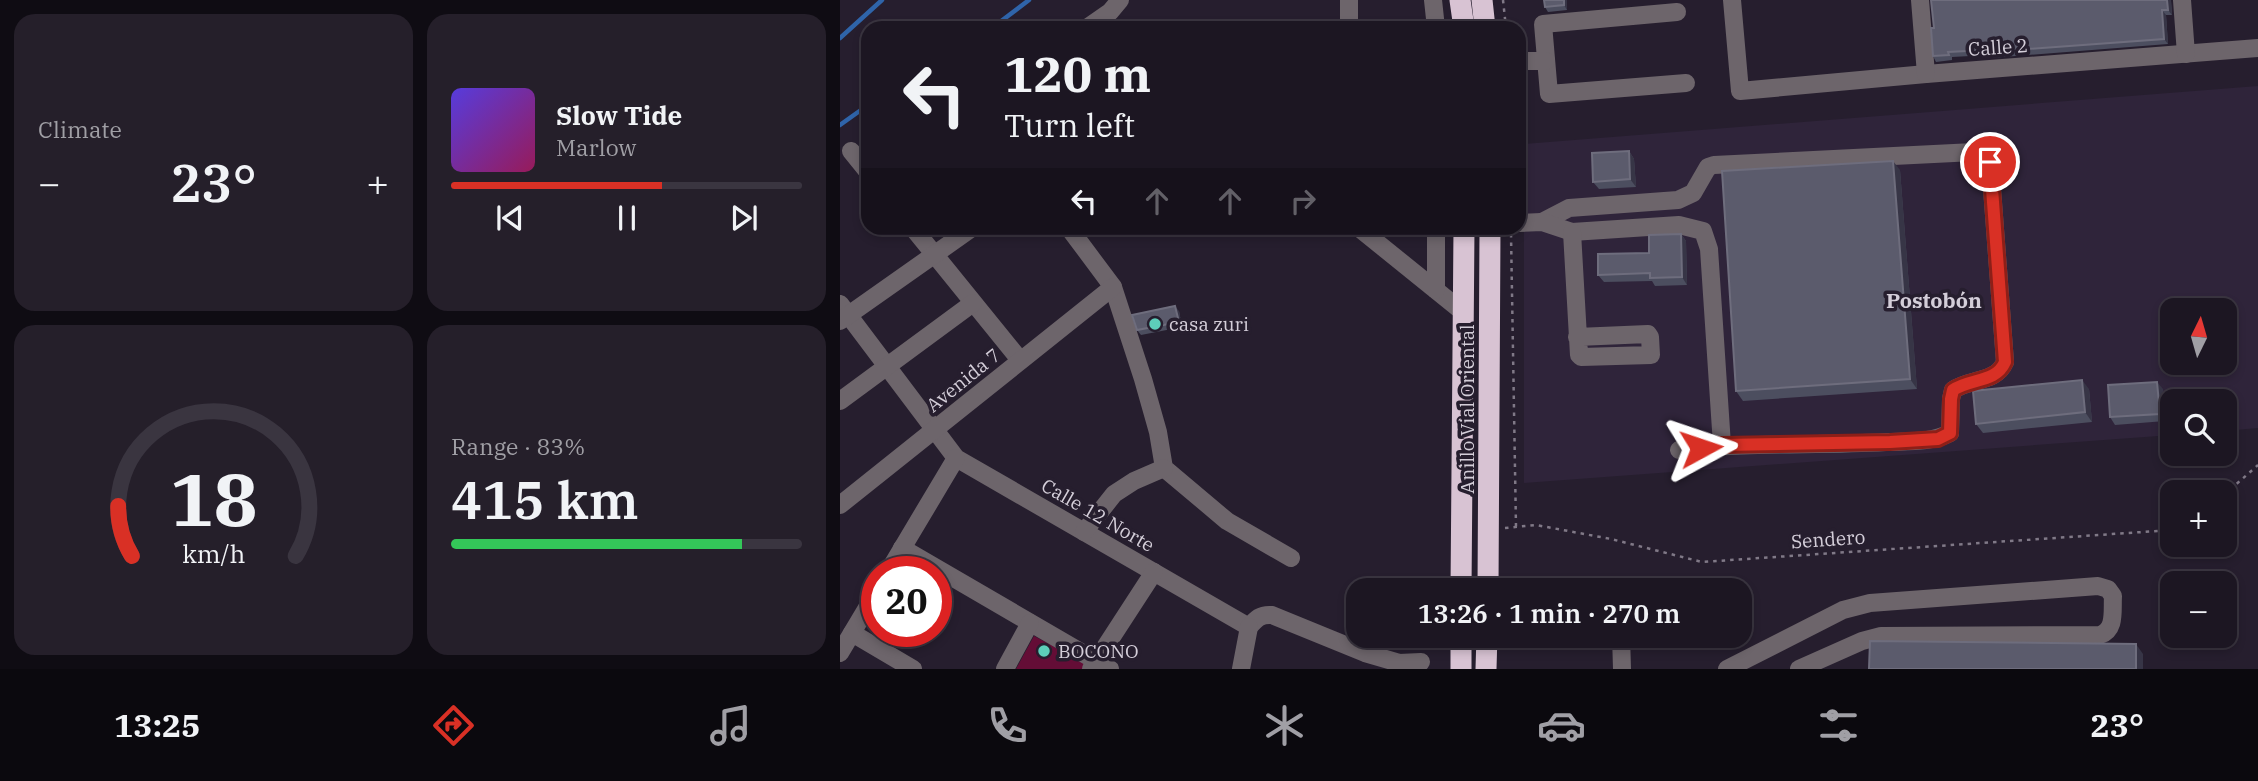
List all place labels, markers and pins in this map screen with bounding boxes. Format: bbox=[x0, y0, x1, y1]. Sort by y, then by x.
pin bbox=[1960, 132, 2020, 192]
place label: casa zuri bbox=[1169, 312, 1249, 336]
marker: casa zuri bbox=[1147, 316, 1163, 332]
place label: BOCONO bbox=[1058, 639, 1139, 663]
marker: BOCONO bbox=[1036, 643, 1052, 659]

